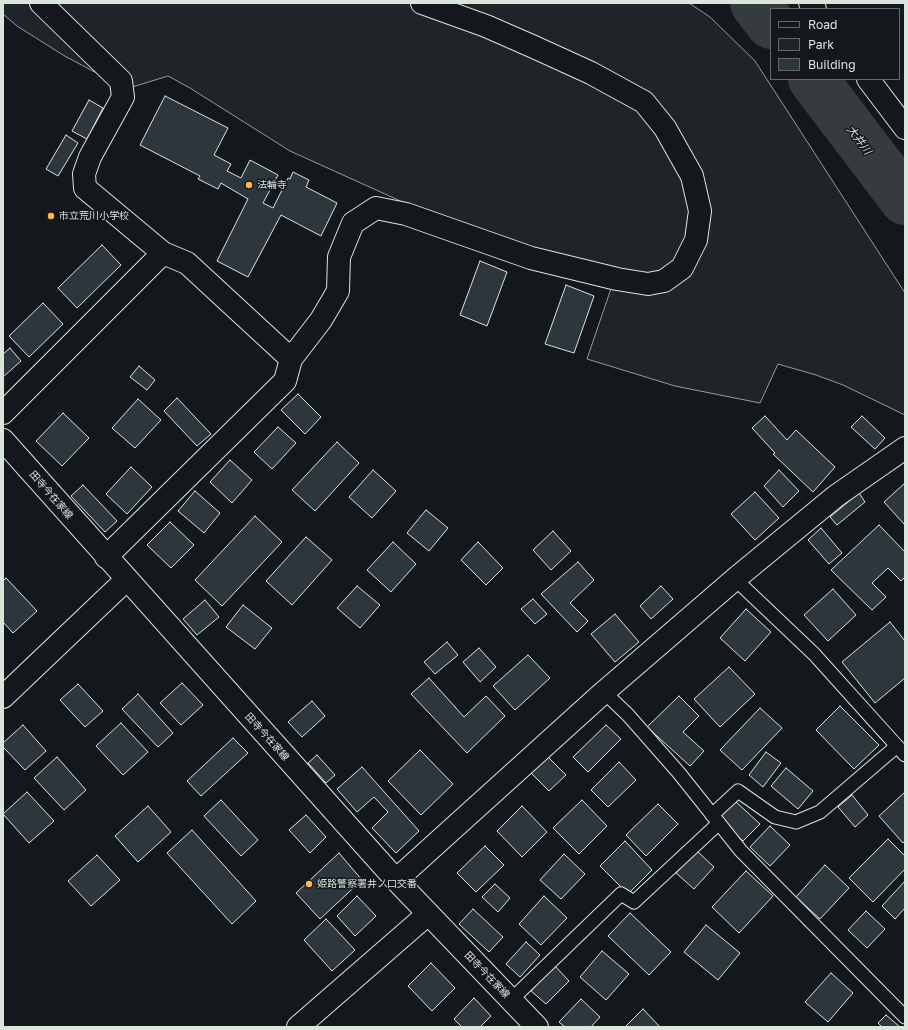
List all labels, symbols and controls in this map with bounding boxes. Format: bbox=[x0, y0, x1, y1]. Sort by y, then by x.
legend bbox=[770, 8, 900, 80]
text: Road bbox=[808, 17, 837, 32]
text: Park bbox=[808, 37, 834, 52]
text: Building bbox=[808, 57, 856, 72]
water label: 大井川 bbox=[844, 123, 874, 157]
place label: 法輪寺 bbox=[257, 179, 287, 191]
marker: 法輪寺 bbox=[244, 180, 254, 190]
place label: 市立荒川小学校 bbox=[59, 210, 129, 222]
marker: 市立荒川小学校 bbox=[46, 211, 56, 221]
street label: 田寺今在家線 bbox=[27, 468, 75, 522]
street label: 田寺今在家線 bbox=[242, 711, 292, 763]
place label: 姫路警察署井ノ口交番 bbox=[317, 878, 417, 890]
marker: 姫路警察署井ノ口交番 bbox=[304, 879, 314, 889]
street label: 田寺今在家線 bbox=[462, 949, 512, 1001]

